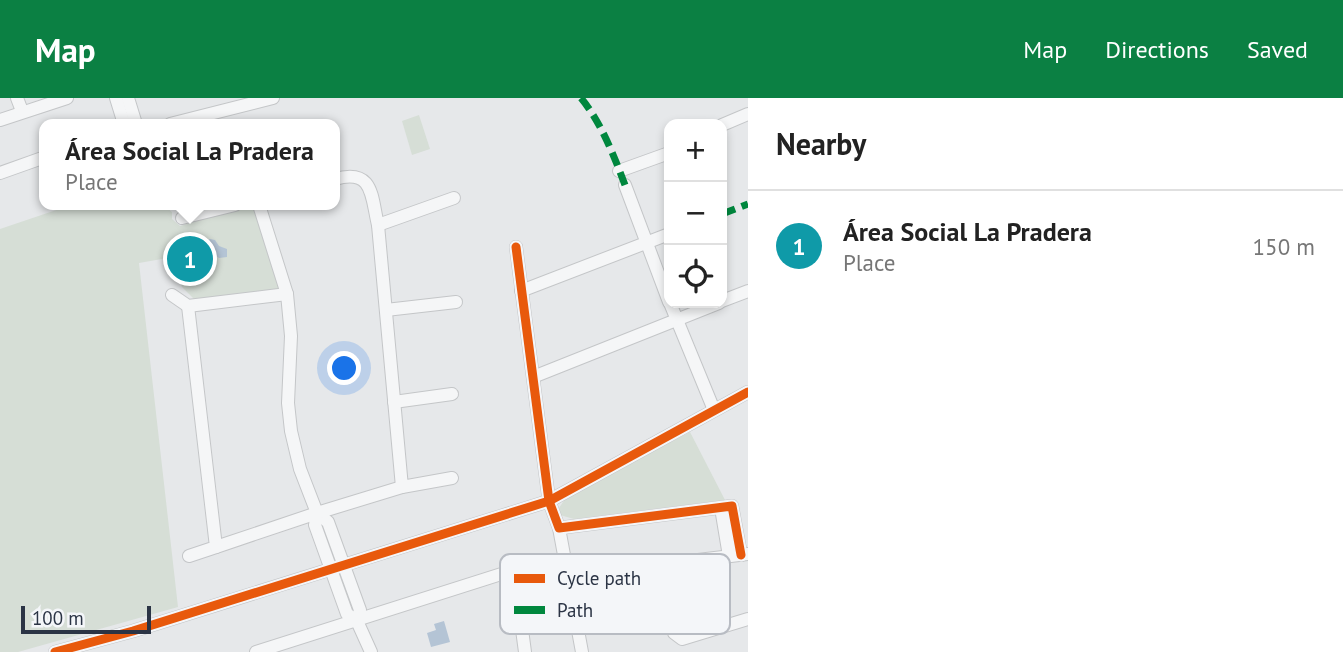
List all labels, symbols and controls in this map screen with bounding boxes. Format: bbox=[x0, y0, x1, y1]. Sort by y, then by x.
text: Map bbox=[35, 28, 96, 71]
text: Map bbox=[1023, 34, 1067, 65]
text: Directions bbox=[1105, 34, 1209, 65]
text: Saved bbox=[1247, 34, 1308, 65]
popup bbox=[39, 119, 340, 210]
map controls bbox=[664, 119, 727, 308]
button: + bbox=[664, 119, 727, 182]
text: Nearby bbox=[776, 124, 866, 163]
text: Área Social La Pradera bbox=[65, 134, 314, 167]
text: Place bbox=[65, 167, 118, 196]
button: − bbox=[664, 182, 727, 245]
text: Área Social La Pradera bbox=[843, 215, 1092, 248]
text: 1 bbox=[792, 232, 806, 261]
text: 150 m bbox=[1253, 232, 1315, 261]
pin: 1 bbox=[167, 233, 213, 285]
button: locate bbox=[664, 245, 727, 308]
text: Place bbox=[843, 248, 896, 277]
your location bbox=[327, 351, 361, 385]
legend bbox=[500, 554, 730, 634]
text: Cycle path bbox=[557, 566, 641, 590]
text: Path bbox=[557, 598, 593, 622]
scale bar bbox=[21, 603, 150, 635]
text: 100 m bbox=[32, 606, 84, 630]

